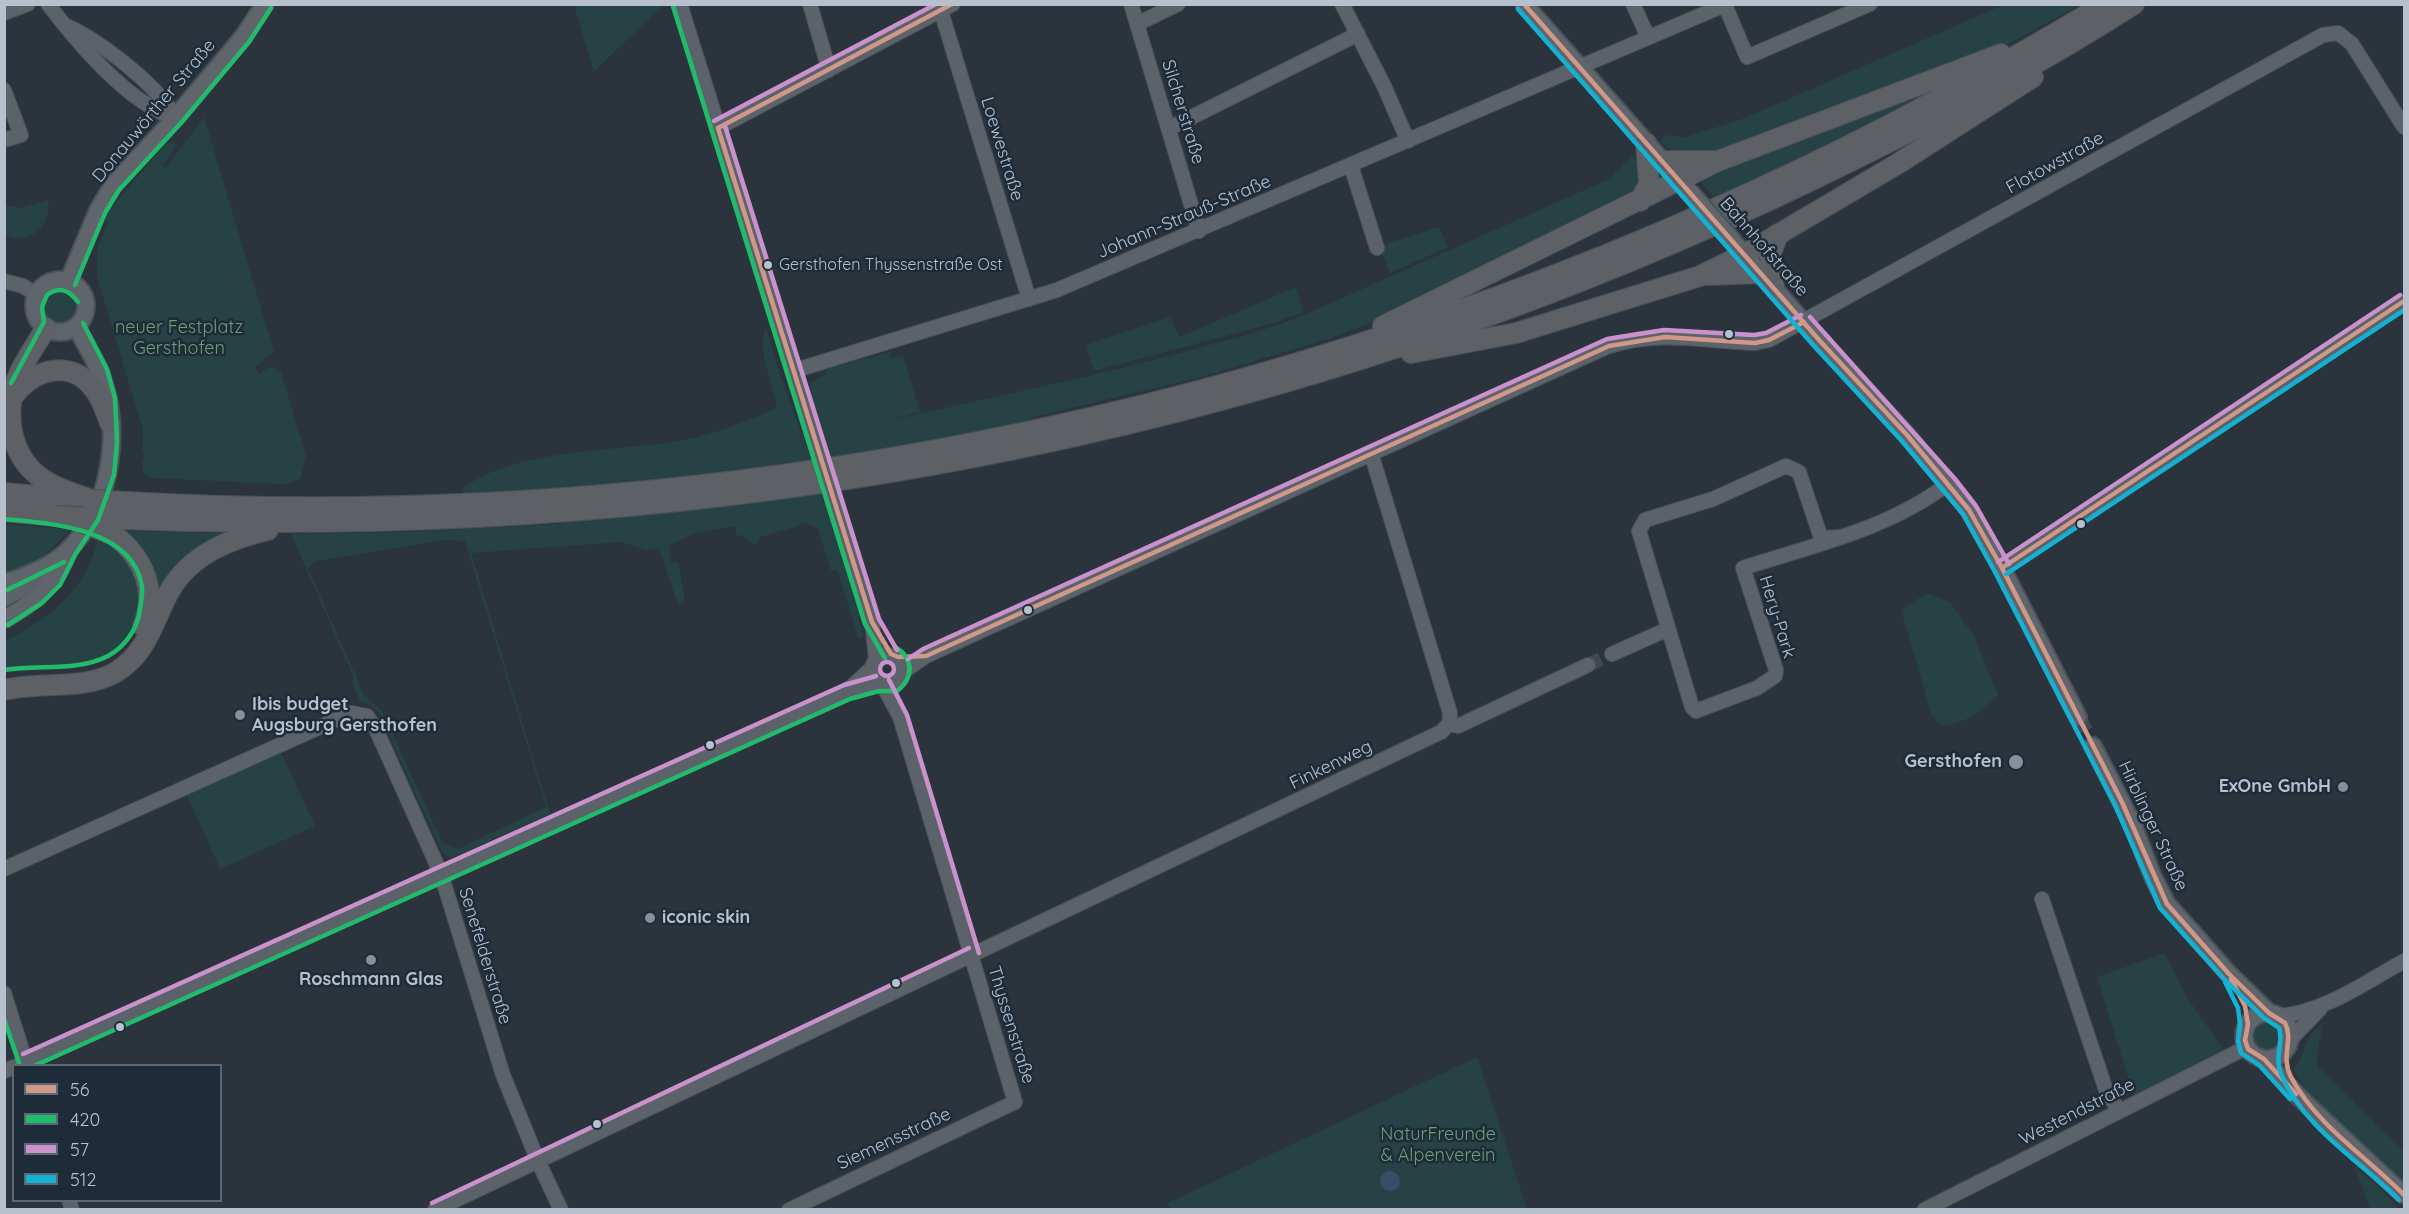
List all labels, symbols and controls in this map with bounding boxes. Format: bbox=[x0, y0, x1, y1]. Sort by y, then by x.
street label: Donauwörther Straße bbox=[88, 35, 220, 187]
street label: Silcherstraße bbox=[1157, 57, 1209, 167]
street label: Loewestraße bbox=[976, 94, 1028, 204]
street label: Flotowstraße bbox=[2002, 127, 2108, 199]
street label: Johann-Strauß-Straße bbox=[1094, 171, 1274, 263]
street label: Bahnhofstraße bbox=[1715, 193, 1813, 301]
place label: Gersthofen Thyssenstraße Ost bbox=[779, 255, 1003, 275]
marker: Gersthofen Thyssenstraße Ost bbox=[762, 259, 774, 271]
park label: neuer Festplatz Gersthofen bbox=[115, 317, 243, 360]
unlabelled marker bbox=[1723, 328, 1735, 340]
unlabelled marker bbox=[2075, 518, 2087, 530]
street label: Hery-Park bbox=[1754, 573, 1800, 661]
unlabelled marker bbox=[1022, 604, 1034, 616]
place label: Ibis budget Augsburg Gersthofen bbox=[252, 694, 437, 736]
marker: Ibis budget Augsburg Gersthofen bbox=[233, 708, 247, 722]
street label: Finkenweg bbox=[1286, 736, 1376, 794]
unlabelled marker bbox=[704, 739, 716, 751]
place label: Gersthofen bbox=[1905, 751, 2002, 773]
marker: Gersthofen bbox=[2007, 753, 2025, 771]
street label: Hirblinger Straße bbox=[2113, 758, 2193, 894]
place label: ExOne GmbH bbox=[2219, 776, 2331, 798]
marker: ExOne GmbH bbox=[2336, 780, 2350, 794]
street label: Senefelderstraße bbox=[454, 885, 516, 1027]
place label: iconic skin bbox=[662, 907, 750, 929]
marker: iconic skin bbox=[643, 911, 657, 925]
marker: Roschmann Glas bbox=[364, 953, 378, 967]
street label: Thyssenstraße bbox=[983, 964, 1039, 1086]
place label: Roschmann Glas bbox=[299, 969, 443, 991]
unlabelled marker bbox=[890, 977, 902, 989]
unlabelled marker bbox=[114, 1021, 126, 1033]
legend bbox=[12, 1064, 222, 1202]
street label: Westendstraße bbox=[2016, 1074, 2138, 1150]
text: 56 bbox=[70, 1078, 90, 1101]
street label: Siemensstraße bbox=[834, 1103, 954, 1175]
text: 420 bbox=[70, 1108, 100, 1131]
unlabelled marker bbox=[591, 1118, 603, 1130]
park label: NaturFreunde & Alpenverein bbox=[1380, 1124, 1496, 1166]
text: 57 bbox=[70, 1138, 89, 1161]
text: 512 bbox=[70, 1168, 96, 1191]

